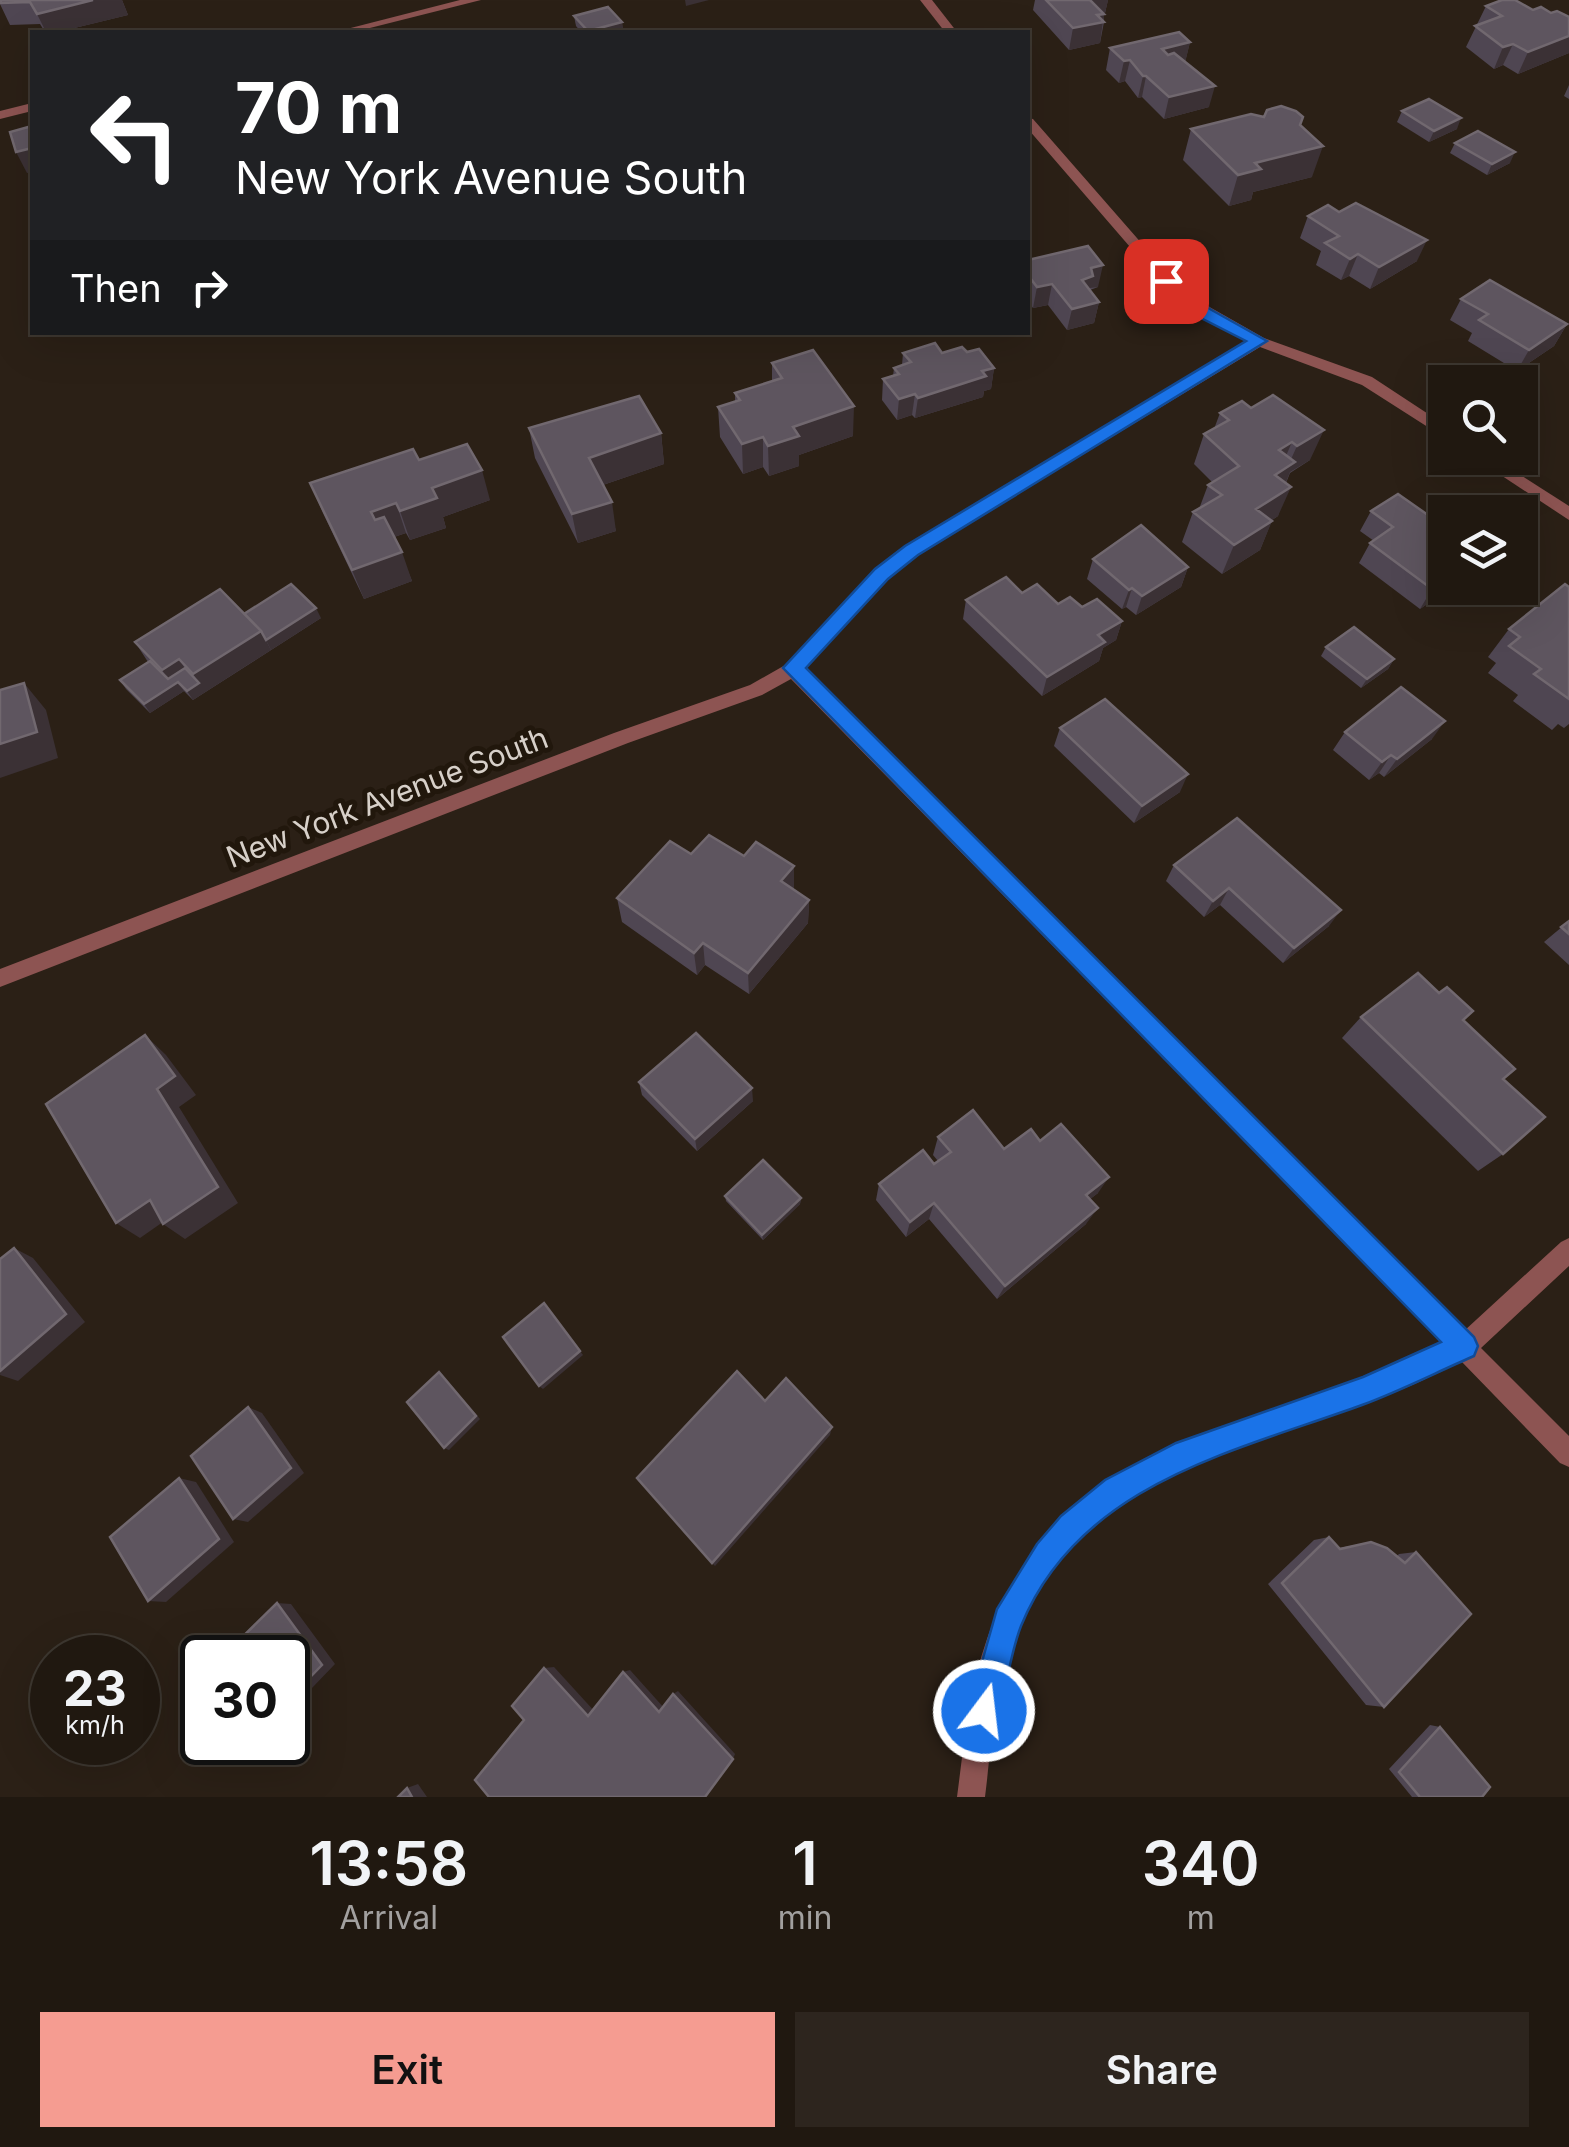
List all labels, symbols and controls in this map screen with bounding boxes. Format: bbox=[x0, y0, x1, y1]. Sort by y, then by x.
text: 70 m bbox=[235, 65, 402, 150]
icon: left bbox=[70, 70, 200, 200]
text: New York Avenue South bbox=[235, 150, 747, 205]
pin bbox=[1124, 239, 1209, 324]
icon: arrive bbox=[1139, 254, 1194, 309]
icon: right bbox=[182, 260, 237, 315]
text: Then bbox=[70, 265, 162, 311]
map controls bbox=[1428, 365, 1538, 605]
button: search bbox=[1428, 365, 1538, 475]
button: layers bbox=[1428, 495, 1538, 605]
street label: New York Avenue South bbox=[221, 719, 553, 875]
speed limit sign: 30 bbox=[180, 1635, 310, 1765]
text: 23 bbox=[63, 1658, 127, 1718]
position arrow bbox=[932, 1659, 1036, 1763]
text: km/h bbox=[65, 1710, 125, 1740]
text: 13:58 bbox=[309, 1827, 468, 1899]
text: 1 bbox=[792, 1827, 818, 1899]
text: 340 bbox=[1142, 1827, 1260, 1899]
text: Arrival bbox=[340, 1898, 438, 1937]
text: min bbox=[778, 1898, 832, 1937]
text: m bbox=[1187, 1898, 1215, 1937]
button: Exit bbox=[40, 2012, 775, 2127]
button: Share bbox=[795, 2012, 1529, 2127]

